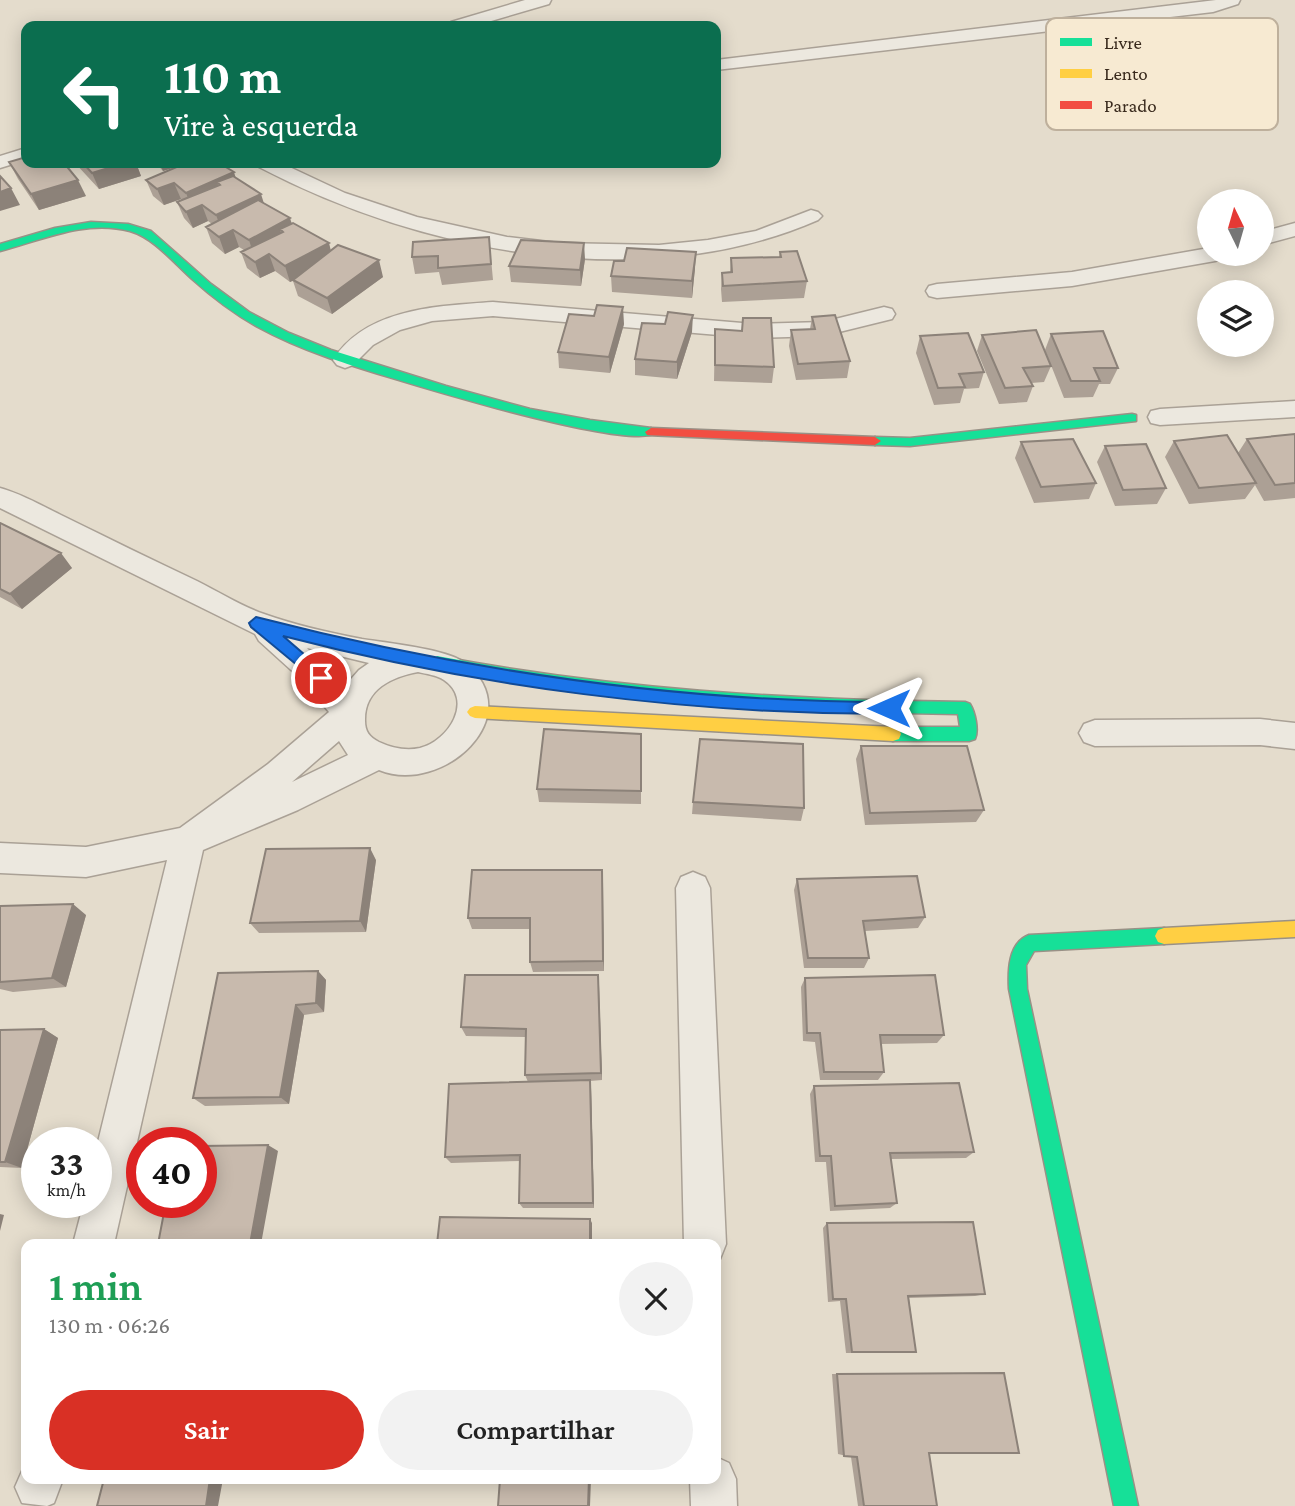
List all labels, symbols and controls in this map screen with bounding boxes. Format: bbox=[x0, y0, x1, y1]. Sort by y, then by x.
legend bbox=[1046, 18, 1278, 130]
text: Livre bbox=[1104, 32, 1142, 53]
icon: left bbox=[49, 49, 140, 140]
text: 110 m bbox=[164, 49, 281, 104]
text: Lento bbox=[1104, 63, 1148, 84]
text: Parado bbox=[1104, 95, 1157, 116]
text: Vire à esquerda bbox=[164, 107, 358, 143]
north arrow bbox=[1197, 189, 1274, 266]
map controls bbox=[1197, 189, 1274, 357]
button: layers bbox=[1197, 280, 1274, 357]
pin bbox=[291, 648, 351, 708]
icon: arrive bbox=[302, 659, 340, 697]
position arrow bbox=[852, 671, 926, 745]
speed limit sign: 40 bbox=[126, 1127, 217, 1218]
text: 33 bbox=[49, 1144, 84, 1183]
text: km/h bbox=[47, 1180, 86, 1200]
text: 1 min bbox=[49, 1262, 142, 1309]
button: close bbox=[619, 1262, 693, 1336]
text: 130 m · 06:26 bbox=[49, 1312, 170, 1338]
button: Sair bbox=[49, 1390, 364, 1470]
button: Compartilhar bbox=[378, 1390, 693, 1470]

